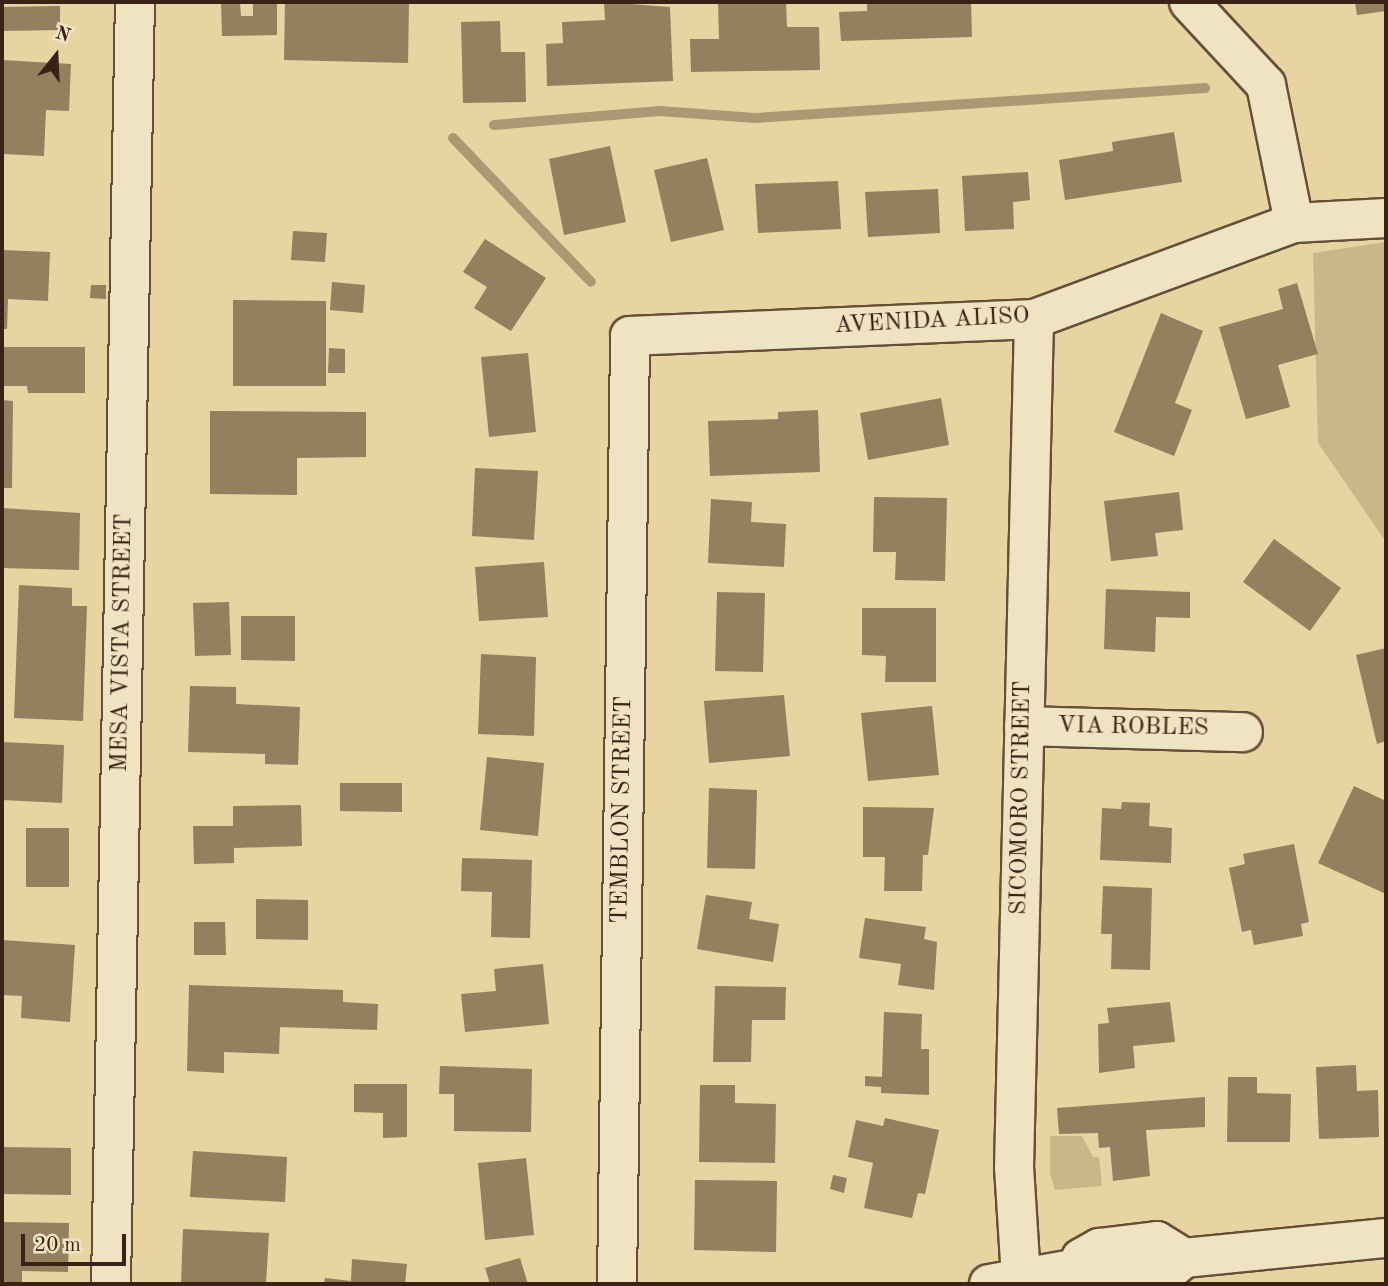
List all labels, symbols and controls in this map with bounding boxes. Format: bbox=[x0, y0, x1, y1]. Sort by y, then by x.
north arrow bbox=[21, 21, 91, 91]
text: N bbox=[53, 24, 72, 47]
street label: AVENIDA ALISO bbox=[834, 303, 1030, 341]
street label: MESA VISTA STREET bbox=[106, 513, 140, 773]
street label: SICOMORO STREET bbox=[1006, 681, 1038, 915]
street label: TEMBLON STREET bbox=[607, 696, 639, 924]
street label: VIA ROBLES bbox=[1057, 712, 1209, 744]
scale bar bbox=[24, 1220, 130, 1264]
text: 20 m bbox=[34, 1235, 81, 1256]

